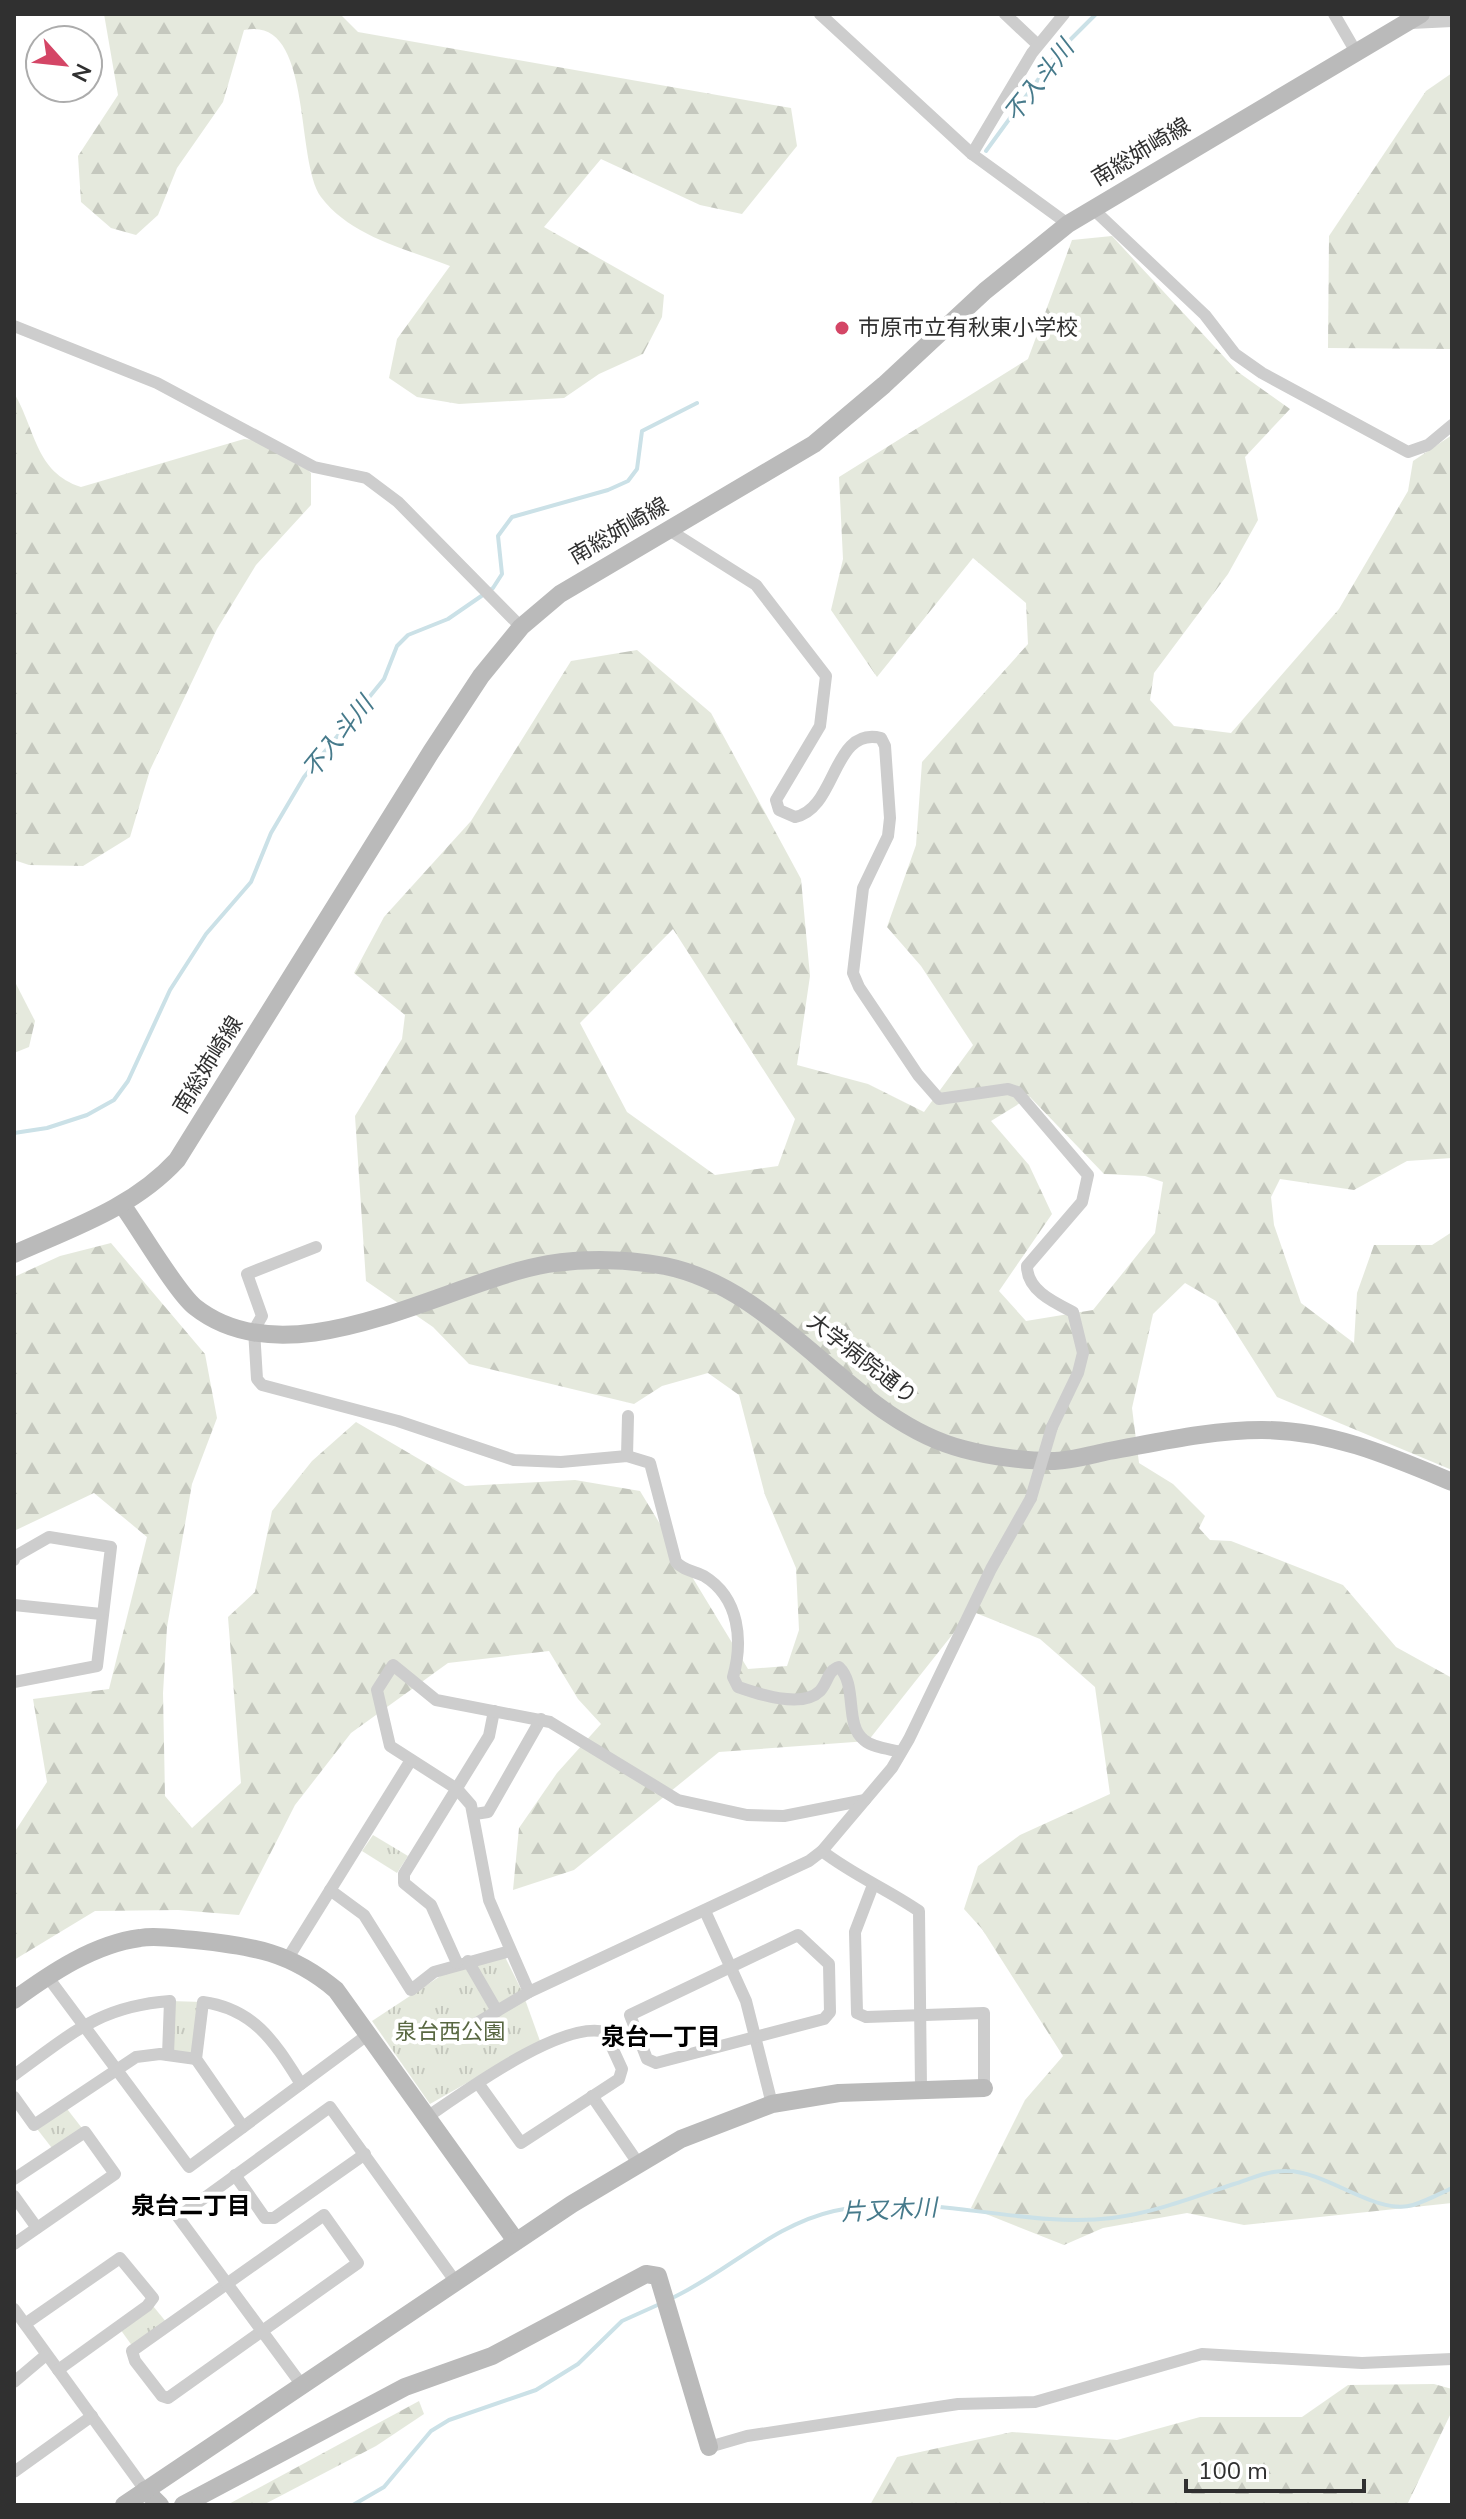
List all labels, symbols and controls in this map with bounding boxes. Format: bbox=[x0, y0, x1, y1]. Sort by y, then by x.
north arrow bbox=[24, 24, 104, 104]
water label: 不入斗川 bbox=[997, 31, 1083, 129]
text: N bbox=[64, 58, 98, 87]
street label: 南総姉崎線 bbox=[1086, 111, 1196, 193]
place label: 市原市立有秋東小学校 bbox=[858, 313, 1078, 343]
marker: 市原市立有秋東小学校 bbox=[833, 319, 851, 337]
street label: 南総姉崎線 bbox=[564, 491, 674, 571]
water label: 不入斗川 bbox=[295, 687, 383, 784]
street label: 南総姉崎線 bbox=[166, 1010, 250, 1120]
street label: 大学病院通り bbox=[801, 1307, 923, 1411]
park label: 泉台西公園 bbox=[395, 2017, 505, 2047]
district label: 泉台一丁目 bbox=[601, 2021, 721, 2053]
district label: 泉台二丁目 bbox=[131, 2190, 251, 2222]
water label: 片又木川 bbox=[840, 2191, 941, 2228]
scale bar bbox=[1186, 2443, 1364, 2493]
text: 100 m bbox=[1198, 2455, 1268, 2487]

